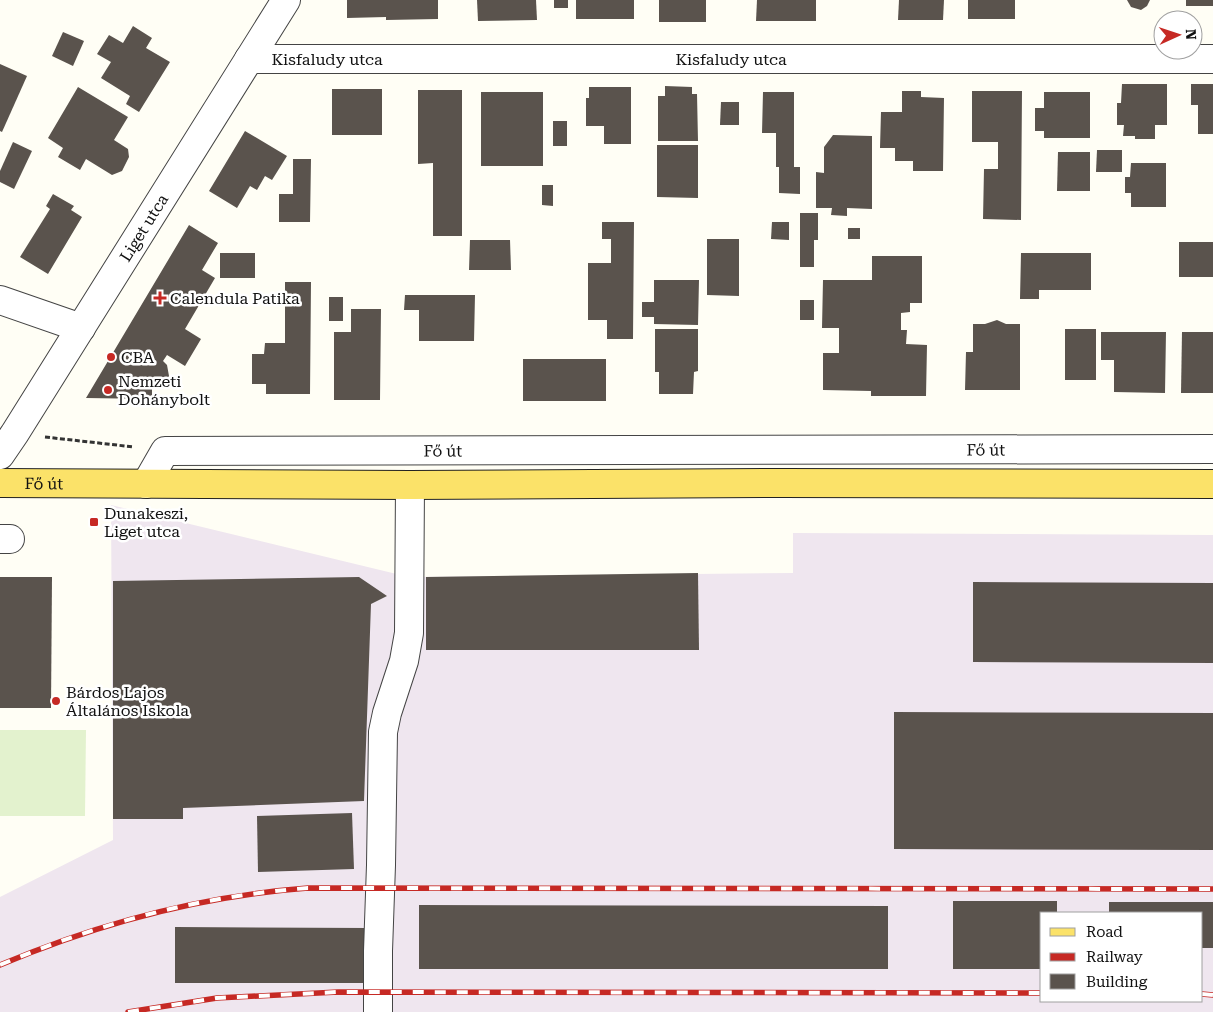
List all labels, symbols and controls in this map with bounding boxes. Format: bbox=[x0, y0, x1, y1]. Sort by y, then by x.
north arrow bbox=[1153, 10, 1203, 60]
text: N bbox=[1183, 29, 1199, 40]
street label: Kisfaludy utca bbox=[271, 50, 383, 69]
street label: Kisfaludy utca bbox=[675, 50, 787, 69]
street label: Liget utca bbox=[115, 190, 172, 265]
place label: Calendula Patika bbox=[170, 289, 300, 308]
marker: Calendula Patika bbox=[154, 292, 166, 304]
place label: CBA bbox=[121, 348, 155, 367]
marker: CBA bbox=[105, 351, 117, 363]
place label: Nemzeti Dohánybolt bbox=[118, 372, 210, 409]
marker: Nemzeti Dohánybolt bbox=[102, 384, 114, 396]
street label: Fő út bbox=[967, 440, 1005, 459]
street label: Fő út bbox=[424, 441, 462, 460]
street label: Fő út bbox=[25, 474, 63, 493]
place label: Dunakeszi, Liget utca bbox=[104, 504, 188, 541]
marker: Dunakeszi, Liget utca bbox=[88, 516, 100, 528]
place label: Bárdos Lajos Általános Iskola bbox=[66, 683, 189, 720]
marker: Bárdos Lajos Általános Iskola bbox=[50, 695, 62, 707]
legend bbox=[1040, 912, 1203, 1002]
text: Road bbox=[1086, 923, 1123, 941]
text: Railway bbox=[1086, 948, 1143, 966]
text: Building bbox=[1086, 973, 1148, 991]

